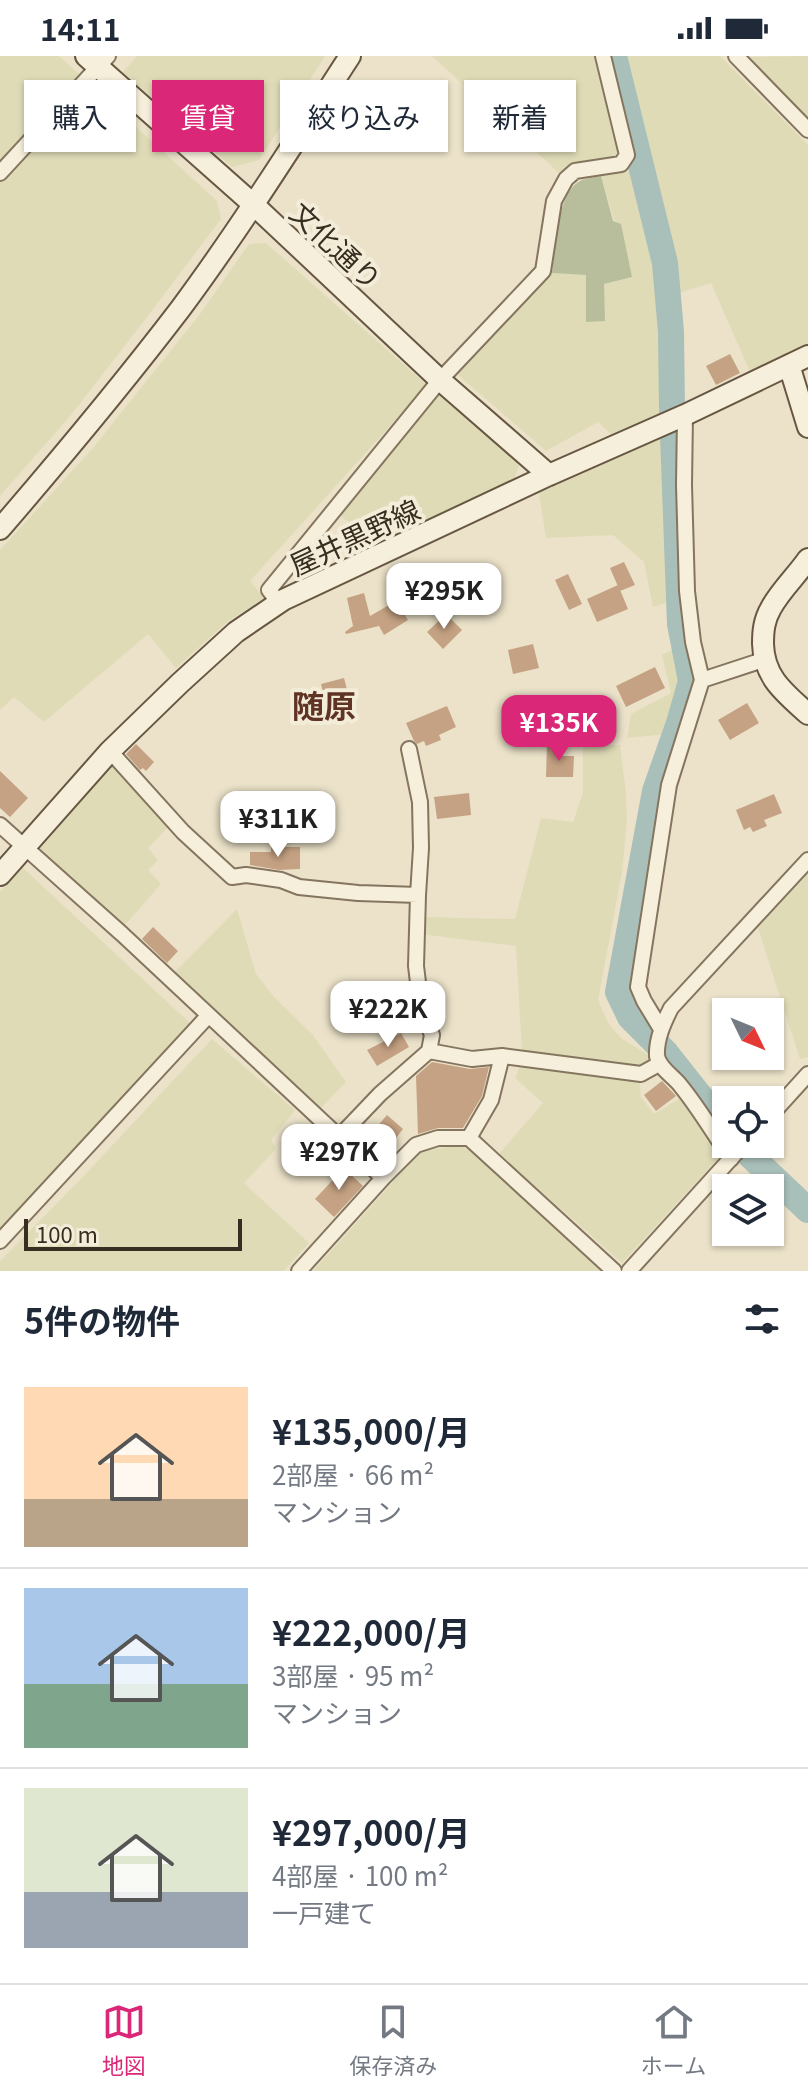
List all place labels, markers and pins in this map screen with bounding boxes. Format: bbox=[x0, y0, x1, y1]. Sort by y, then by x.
pin: ¥295K bbox=[388, 563, 500, 631]
pin: ¥135K bbox=[503, 695, 615, 763]
pin: ¥311K bbox=[222, 791, 334, 859]
pin: ¥222K bbox=[332, 981, 444, 1049]
pin: ¥297K bbox=[283, 1124, 395, 1192]

